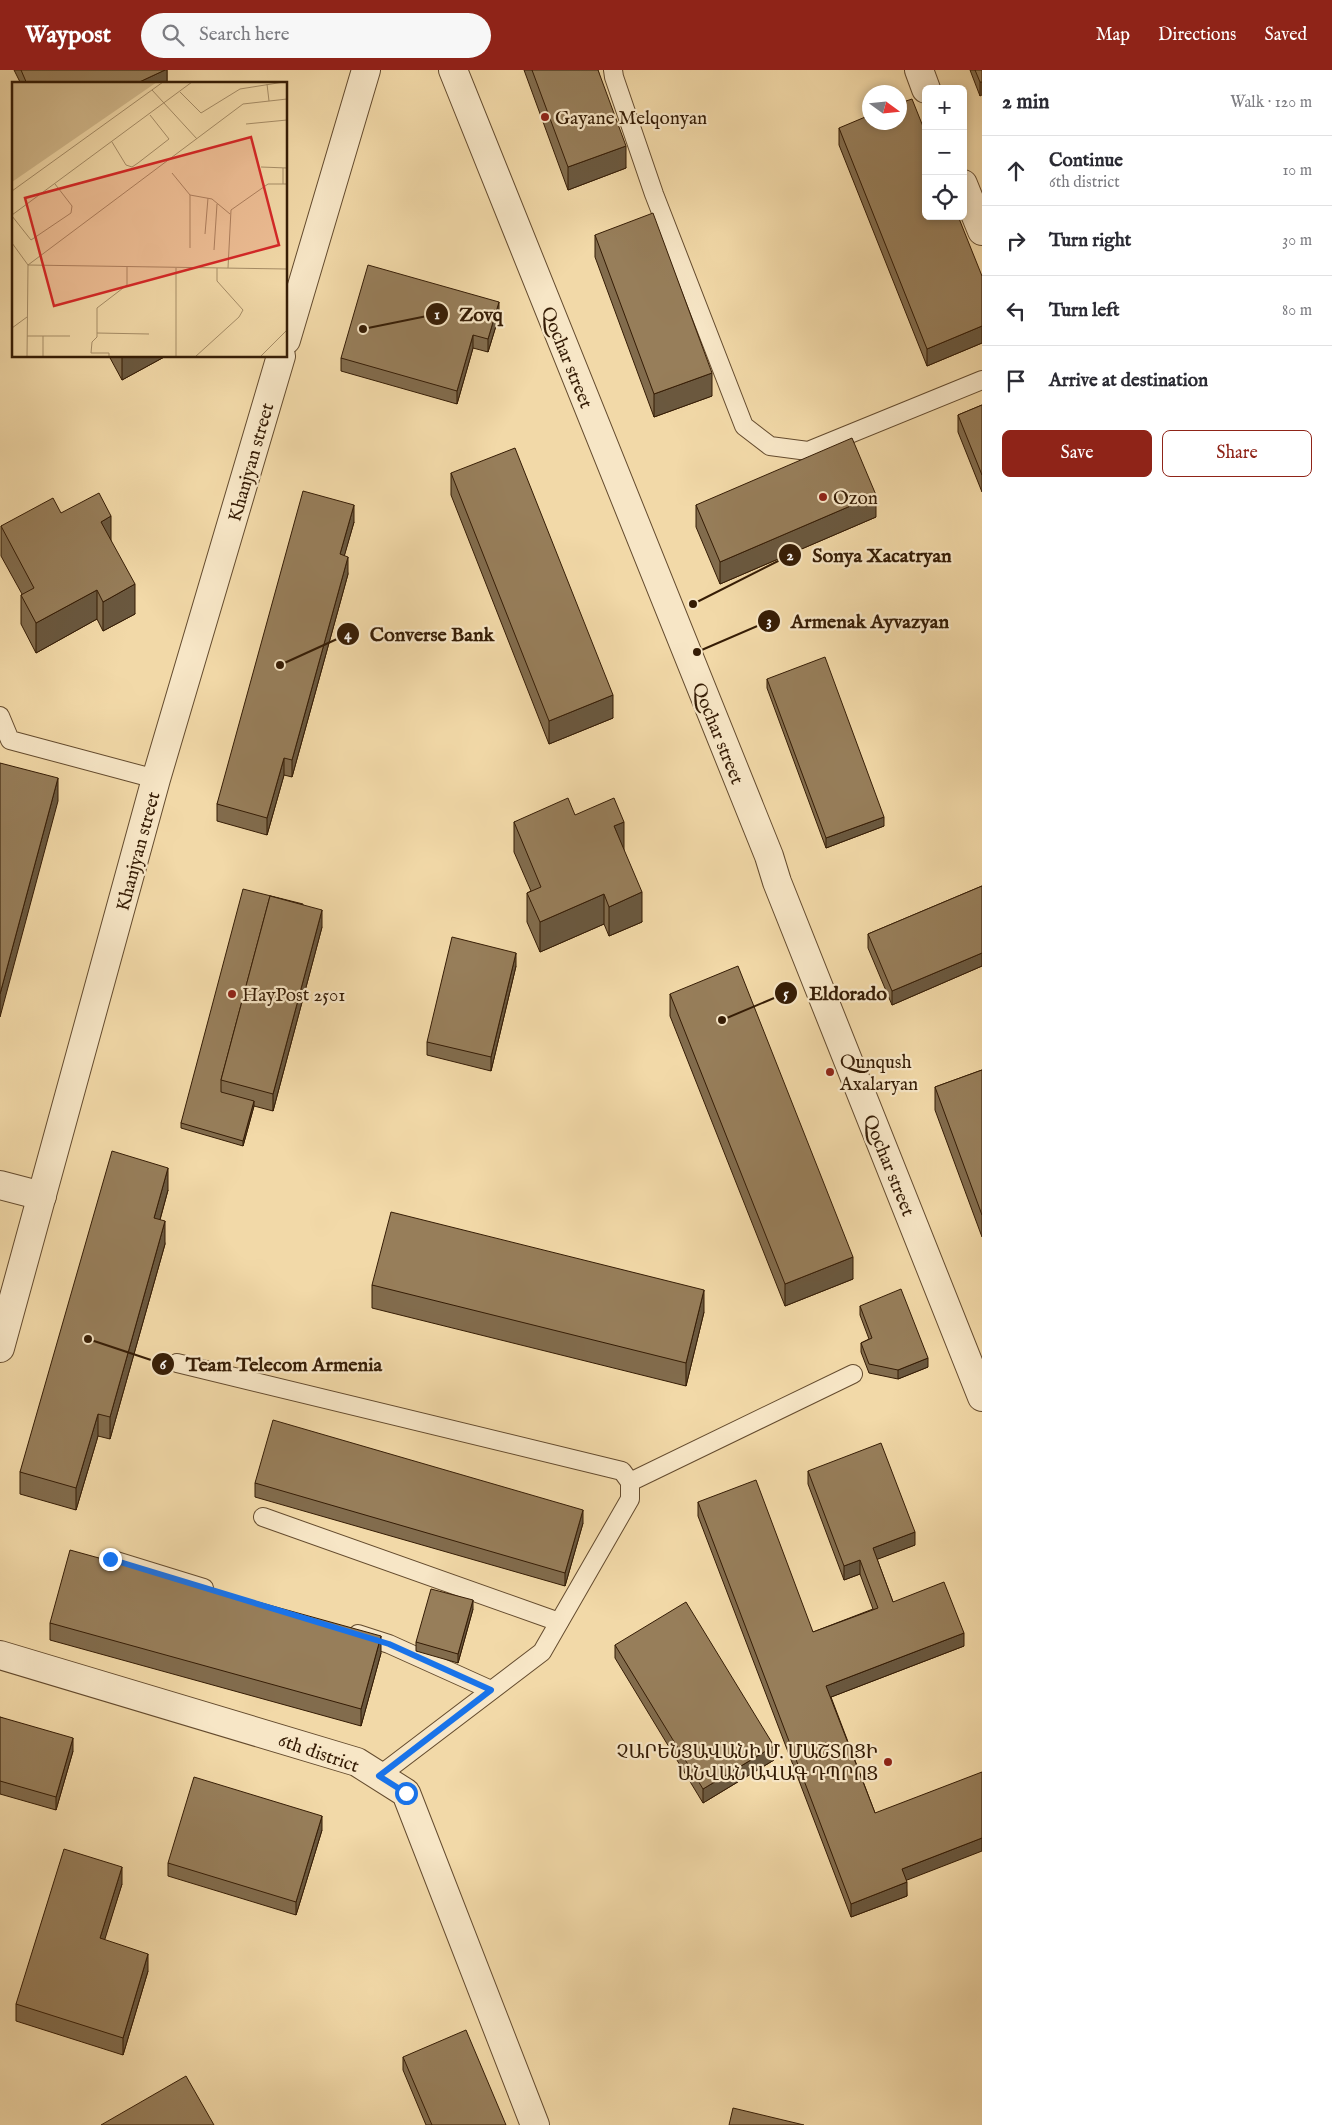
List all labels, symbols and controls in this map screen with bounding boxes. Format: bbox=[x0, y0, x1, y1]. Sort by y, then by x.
search box bbox=[141, 13, 491, 58]
text: Waypost bbox=[25, 20, 111, 51]
icon: search bbox=[159, 21, 187, 49]
text: Search here bbox=[199, 23, 290, 47]
text: Map bbox=[1096, 24, 1130, 47]
text: Directions bbox=[1158, 24, 1236, 47]
text: Saved bbox=[1264, 24, 1307, 47]
inset map bbox=[12, 82, 288, 358]
north arrow bbox=[862, 85, 907, 130]
map controls bbox=[922, 85, 967, 220]
button: + bbox=[922, 85, 967, 130]
text: 2 min bbox=[1002, 89, 1049, 116]
text: Walk · 120 m bbox=[1230, 93, 1312, 113]
place label: Gayane Melqonyan bbox=[555, 107, 707, 131]
marker: Gayane Melqonyan bbox=[539, 111, 551, 123]
button: − bbox=[922, 130, 967, 175]
text: Continue bbox=[1049, 149, 1123, 173]
icon: ahead bbox=[1002, 157, 1030, 185]
text: 10 m bbox=[1282, 161, 1312, 181]
text: 6th district bbox=[1049, 173, 1120, 193]
button: locate bbox=[922, 175, 967, 220]
icon: right bbox=[1002, 227, 1030, 255]
text: Turn right bbox=[1049, 229, 1131, 253]
text: 30 m bbox=[1282, 231, 1312, 251]
callout: Zovq bbox=[424, 296, 513, 331]
icon: left bbox=[1002, 297, 1030, 325]
text: Turn left bbox=[1049, 299, 1120, 323]
text: 80 m bbox=[1282, 301, 1312, 321]
text: Zovq bbox=[459, 303, 504, 328]
street label: Qochar street bbox=[535, 303, 598, 413]
text: 1 bbox=[434, 305, 440, 324]
icon: arrive bbox=[1002, 367, 1030, 395]
text: Arrive at destination bbox=[1049, 369, 1208, 393]
street label: Khanjyan street bbox=[224, 400, 280, 525]
button: Save bbox=[1002, 430, 1152, 477]
button: Share bbox=[1162, 430, 1312, 477]
place label: Ozon bbox=[833, 487, 878, 511]
marker: Ozon bbox=[817, 491, 829, 503]
callout: Sonya Xacatryan bbox=[778, 537, 962, 572]
text: Sonya Xacatryan bbox=[812, 544, 952, 569]
text: 2 bbox=[786, 546, 794, 565]
callout: Armenak Ayvazyan bbox=[756, 603, 960, 638]
text: Armenak Ayvazyan bbox=[790, 610, 950, 635]
text: 3 bbox=[766, 612, 772, 631]
callout: Converse Bank bbox=[335, 616, 505, 651]
text: Converse Bank bbox=[370, 623, 496, 648]
text: 4 bbox=[344, 625, 352, 644]
street label: Qochar street bbox=[686, 679, 749, 789]
street label: Khanjyan street bbox=[111, 789, 166, 914]
callout: Eldorado bbox=[774, 976, 897, 1011]
text: Eldorado bbox=[809, 982, 887, 1007]
place label: HayPost 2501 bbox=[242, 984, 345, 1008]
text: 5 bbox=[783, 984, 789, 1003]
marker: HayPost 2501 bbox=[226, 988, 238, 1000]
place label: Qunqush Axalaryan bbox=[839, 1051, 918, 1097]
marker: Qunqush Axalaryan bbox=[824, 1066, 836, 1078]
street label: Qochar street bbox=[857, 1111, 920, 1221]
callout: Team Telecom Armenia bbox=[151, 1347, 392, 1382]
text: Team Telecom Armenia bbox=[185, 1353, 382, 1378]
text: 6 bbox=[160, 1355, 167, 1374]
route end bbox=[99, 1548, 122, 1571]
street label: 6th district bbox=[275, 1729, 362, 1779]
place label: ՉԱՐԵՆՑԱՎԱՆԻ Մ. ՄԱՇՏՈՑԻ ԱՆՎԱՆ ԱՎԱԳ ԴՊՐՈՑ bbox=[617, 1741, 878, 1787]
marker: ՉԱՐԵՆՑԱՎԱՆԻ Մ. ՄԱՇՏՈՑԻ ԱՆՎԱՆ ԱՎԱԳ ԴՊՐՈՑ bbox=[882, 1756, 894, 1768]
route start bbox=[395, 1782, 418, 1805]

